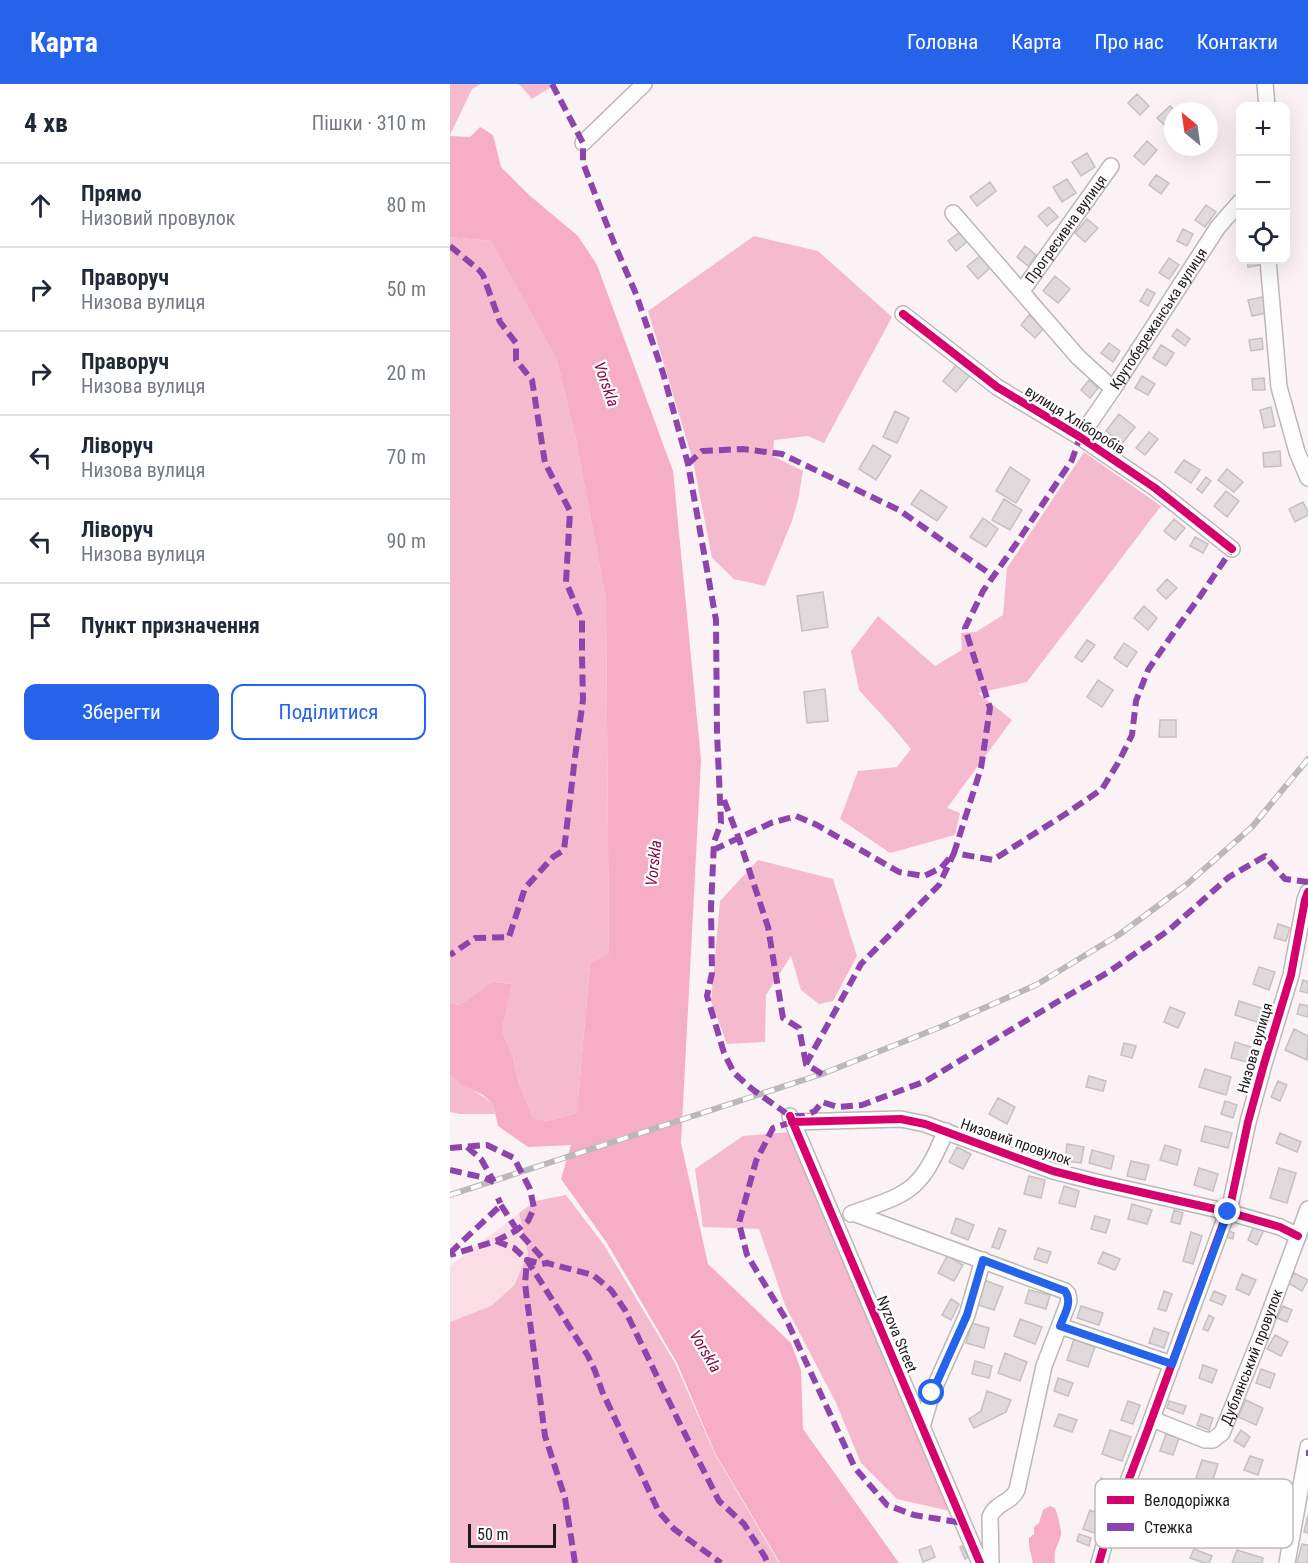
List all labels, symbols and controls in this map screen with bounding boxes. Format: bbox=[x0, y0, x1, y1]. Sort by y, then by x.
text: Карта bbox=[30, 26, 98, 59]
text: Головна bbox=[907, 30, 978, 54]
text: Карта bbox=[1011, 30, 1062, 54]
text: Про нас bbox=[1095, 30, 1164, 54]
text: Контакти bbox=[1197, 30, 1278, 54]
north arrow bbox=[1164, 102, 1218, 156]
map controls bbox=[1236, 102, 1290, 264]
button: + bbox=[1236, 102, 1290, 156]
text: 4 хв bbox=[24, 108, 68, 138]
text: Пішки · 310 m bbox=[312, 111, 426, 135]
button: − bbox=[1236, 156, 1290, 210]
street label: Прогресивна вулиця bbox=[1021, 171, 1111, 287]
text: Прямо bbox=[81, 181, 142, 206]
icon: ahead bbox=[24, 189, 57, 222]
text: 80 m bbox=[387, 193, 426, 217]
text: Низовий провулок bbox=[81, 206, 235, 230]
button: locate bbox=[1236, 210, 1290, 264]
street label: Крутобережанська вулиця bbox=[1106, 245, 1211, 393]
text: Праворуч bbox=[81, 265, 169, 290]
icon: right bbox=[24, 273, 57, 306]
text: 50 m bbox=[387, 277, 426, 301]
text: Низова вулиця bbox=[81, 290, 205, 314]
text: Праворуч bbox=[81, 349, 169, 374]
icon: right bbox=[24, 357, 57, 390]
water label: Vorskla bbox=[590, 359, 623, 409]
text: 20 m bbox=[387, 361, 426, 385]
text: Низова вулиця bbox=[81, 374, 205, 398]
street label: вулиця Хліборобів bbox=[1022, 382, 1128, 458]
text: Ліворуч bbox=[81, 433, 153, 458]
icon: left bbox=[24, 441, 57, 474]
text: 70 m bbox=[387, 445, 426, 469]
text: Низова вулиця bbox=[81, 458, 205, 482]
text: Ліворуч bbox=[81, 517, 153, 542]
icon: left bbox=[24, 525, 57, 558]
text: 90 m bbox=[387, 529, 426, 553]
text: Низова вулиця bbox=[81, 542, 205, 566]
icon: arrive bbox=[24, 609, 57, 642]
text: Пункт призначення bbox=[81, 613, 260, 638]
button: Зберегти bbox=[24, 684, 219, 740]
button: Поділитися bbox=[231, 684, 426, 740]
water label: Vorskla bbox=[642, 839, 665, 887]
street label: Низова вулиця bbox=[1233, 1001, 1277, 1095]
street label: Низовий провулок bbox=[958, 1115, 1074, 1169]
route end bbox=[1214, 1198, 1240, 1224]
street label: Дублянський провулок bbox=[1217, 1287, 1286, 1428]
street label: Nyzova Street bbox=[873, 1293, 921, 1375]
water label: Vorskla bbox=[686, 1327, 726, 1376]
route start bbox=[918, 1379, 944, 1405]
legend bbox=[1095, 1479, 1293, 1548]
text: Велодоріжка bbox=[1144, 1491, 1230, 1510]
text: Стежка bbox=[1144, 1518, 1193, 1537]
scale bar bbox=[468, 1521, 556, 1548]
text: 50 m bbox=[477, 1525, 509, 1544]

